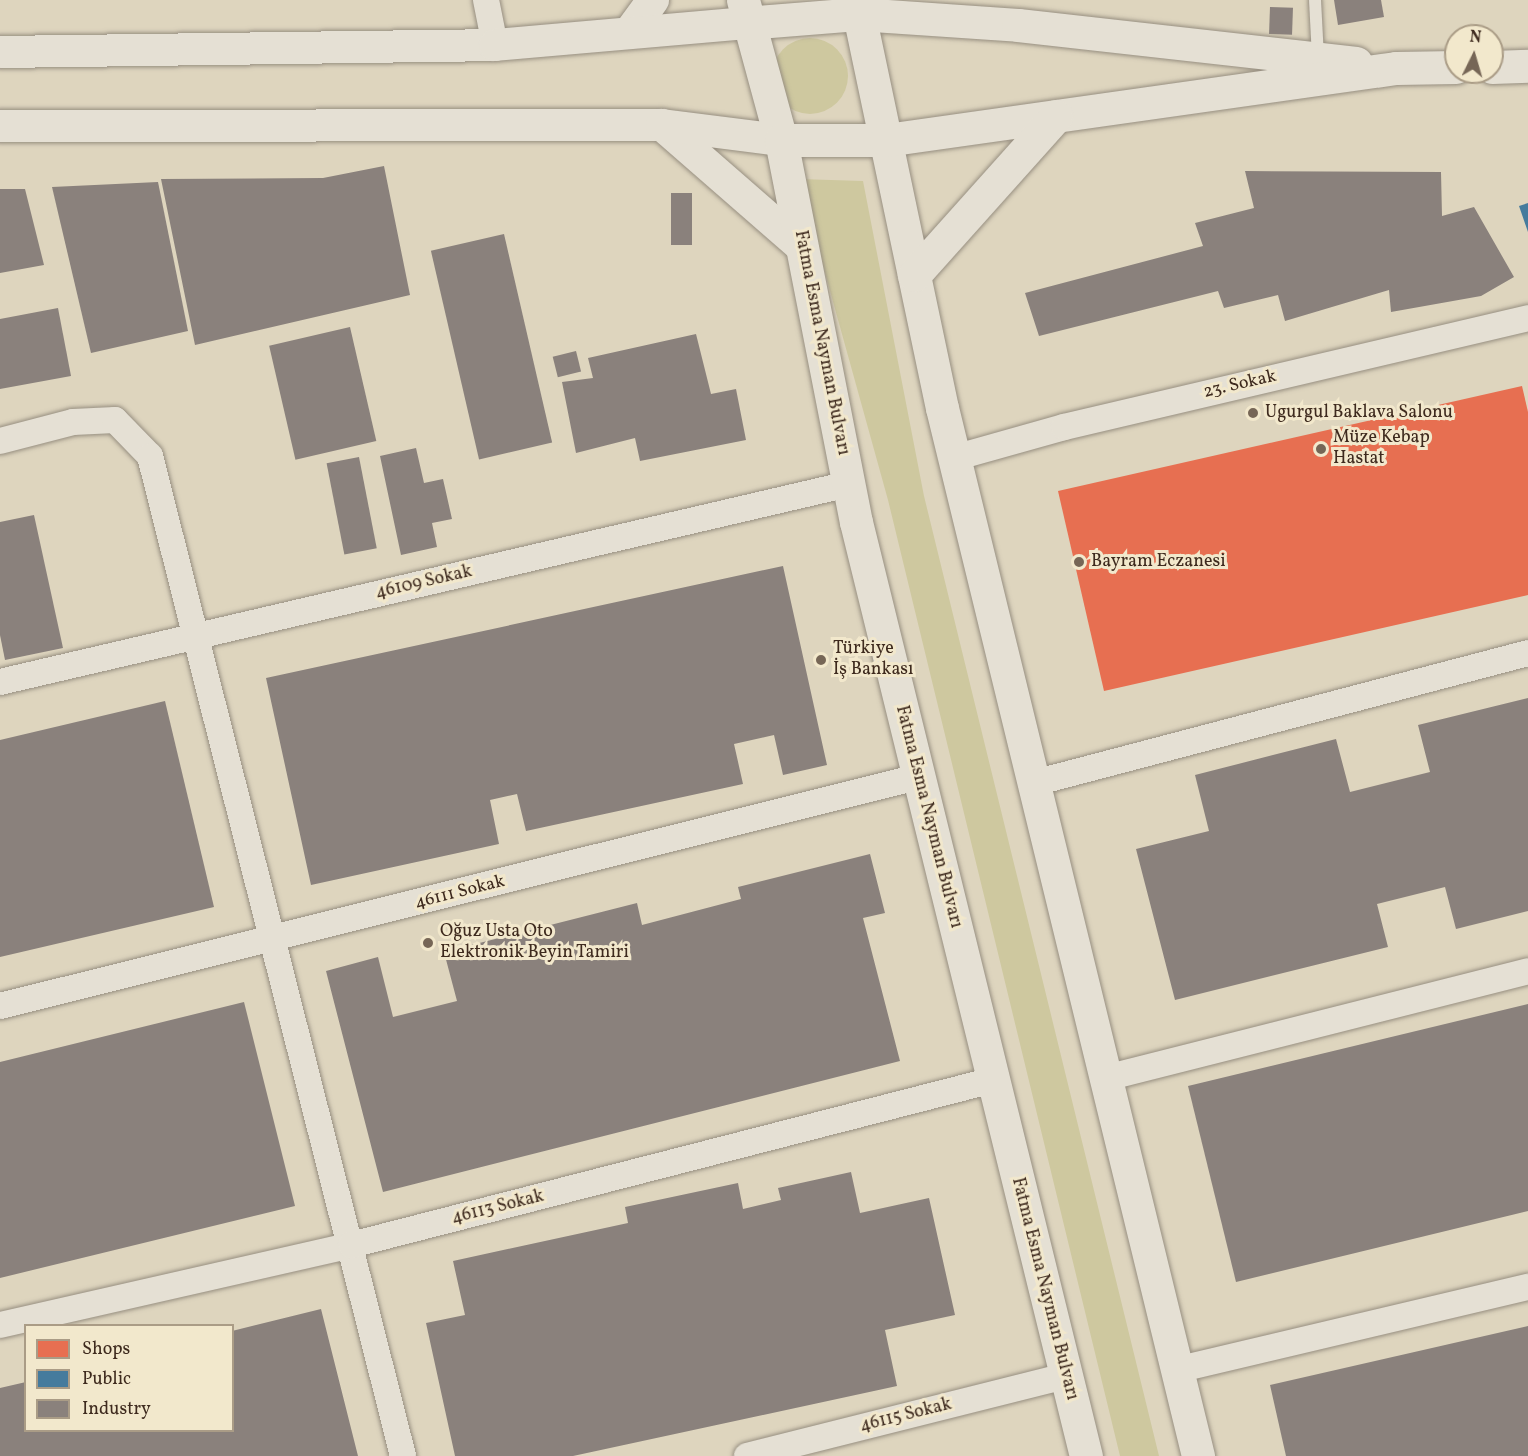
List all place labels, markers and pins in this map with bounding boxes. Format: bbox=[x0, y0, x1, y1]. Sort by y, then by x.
place label: Ugurgul Baklava Salonu bbox=[1265, 402, 1453, 424]
marker: Ugurgul Baklava Salonu bbox=[1246, 406, 1260, 420]
place label: Müze Kebap Hastat bbox=[1333, 428, 1430, 470]
marker: Müze Kebap Hastat bbox=[1314, 442, 1328, 456]
place label: Bayram Eczanesi bbox=[1091, 551, 1226, 573]
marker: Bayram Eczanesi bbox=[1072, 555, 1086, 569]
place label: Türkiye İş Bankası bbox=[833, 639, 913, 682]
marker: Türkiye İş Bankası bbox=[814, 653, 828, 667]
place label: Oğuz Usta Oto Elektronik Beyin Tamiri bbox=[440, 922, 629, 964]
marker: Oğuz Usta Oto Elektronik Beyin Tamiri bbox=[421, 936, 435, 950]

